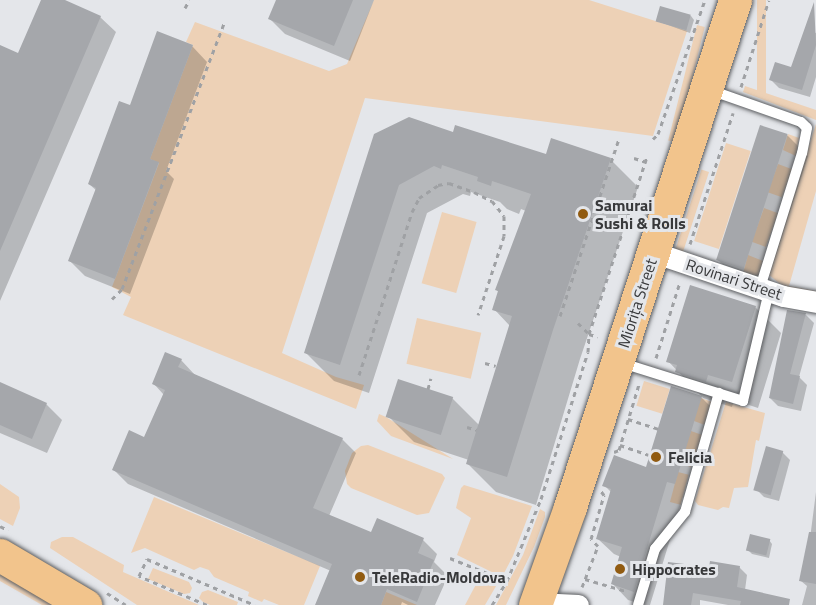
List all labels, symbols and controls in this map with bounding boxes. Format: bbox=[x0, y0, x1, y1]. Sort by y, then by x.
place label: Samurai Sushi & Rolls bbox=[595, 195, 686, 233]
marker: Samurai Sushi & Rolls bbox=[576, 207, 590, 221]
street label: Rovinari Street bbox=[684, 254, 784, 304]
street label: Miorița Street bbox=[614, 256, 660, 350]
place label: Felicia bbox=[668, 447, 712, 467]
marker: Felicia bbox=[649, 450, 663, 464]
place label: Hippocrates bbox=[632, 559, 716, 579]
marker: Hippocrates bbox=[613, 562, 627, 576]
place label: TeleRadio-Moldova bbox=[372, 567, 506, 587]
marker: TeleRadio-Moldova bbox=[353, 570, 367, 584]

